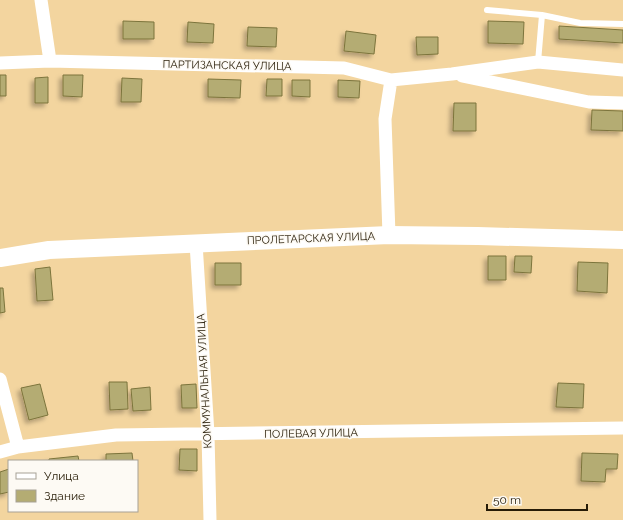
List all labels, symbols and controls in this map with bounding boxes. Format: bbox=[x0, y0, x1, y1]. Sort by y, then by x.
street label: ПАРТИЗАНСКАЯ УЛИЦА bbox=[162, 58, 292, 73]
street label: ПРОЛЕТАРСКАЯ УЛИЦА bbox=[247, 230, 376, 247]
street label: КОММУНАЛЬНАЯ УЛИЦА bbox=[194, 313, 215, 449]
street label: ПОЛЕВАЯ УЛИЦА bbox=[264, 426, 359, 441]
legend bbox=[8, 460, 138, 512]
text: Улица bbox=[44, 469, 79, 483]
scale bar bbox=[487, 486, 587, 512]
text: Здание bbox=[44, 489, 85, 503]
text: 50 m bbox=[493, 493, 521, 507]

